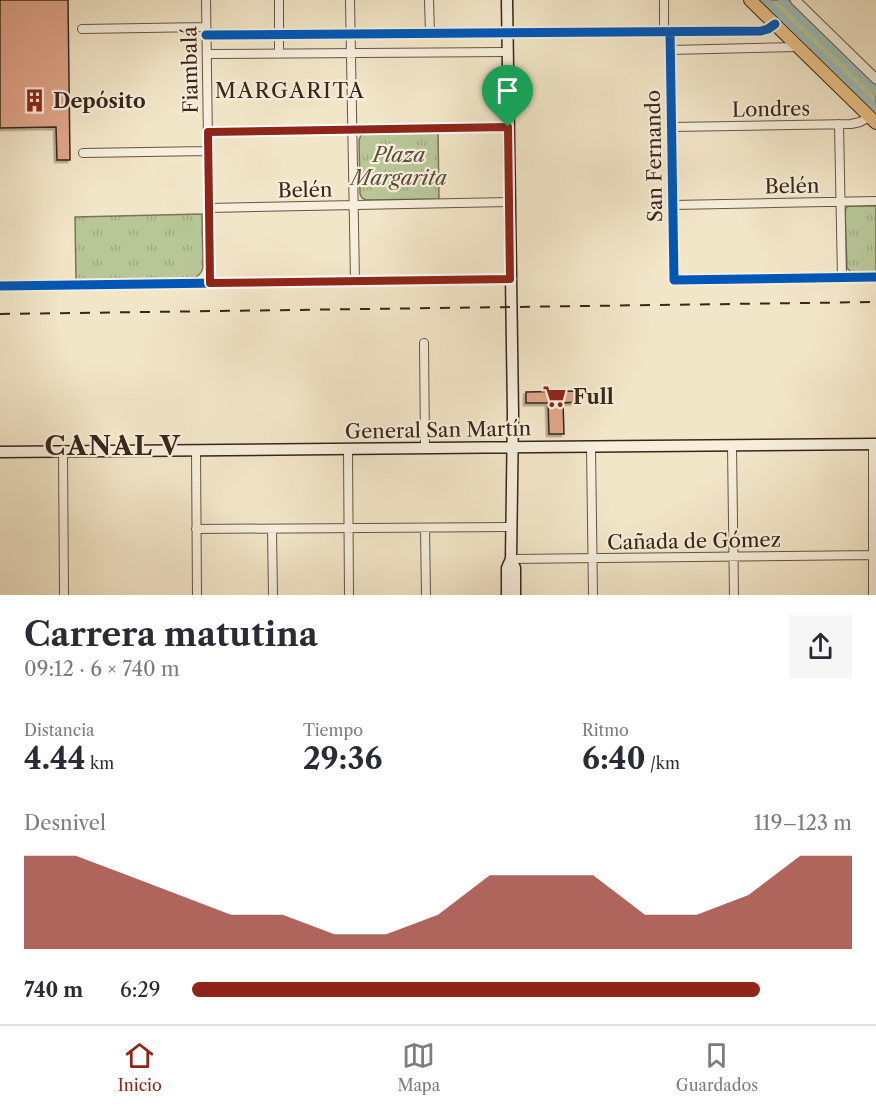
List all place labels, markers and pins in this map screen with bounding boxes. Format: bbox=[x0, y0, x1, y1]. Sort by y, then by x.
pin bbox=[482, 65, 533, 127]
building icon: Depósito bbox=[22, 88, 48, 114]
place label: Depósito bbox=[53, 89, 146, 113]
supermarket icon: Full bbox=[542, 384, 568, 410]
place label: Full bbox=[573, 385, 614, 409]

